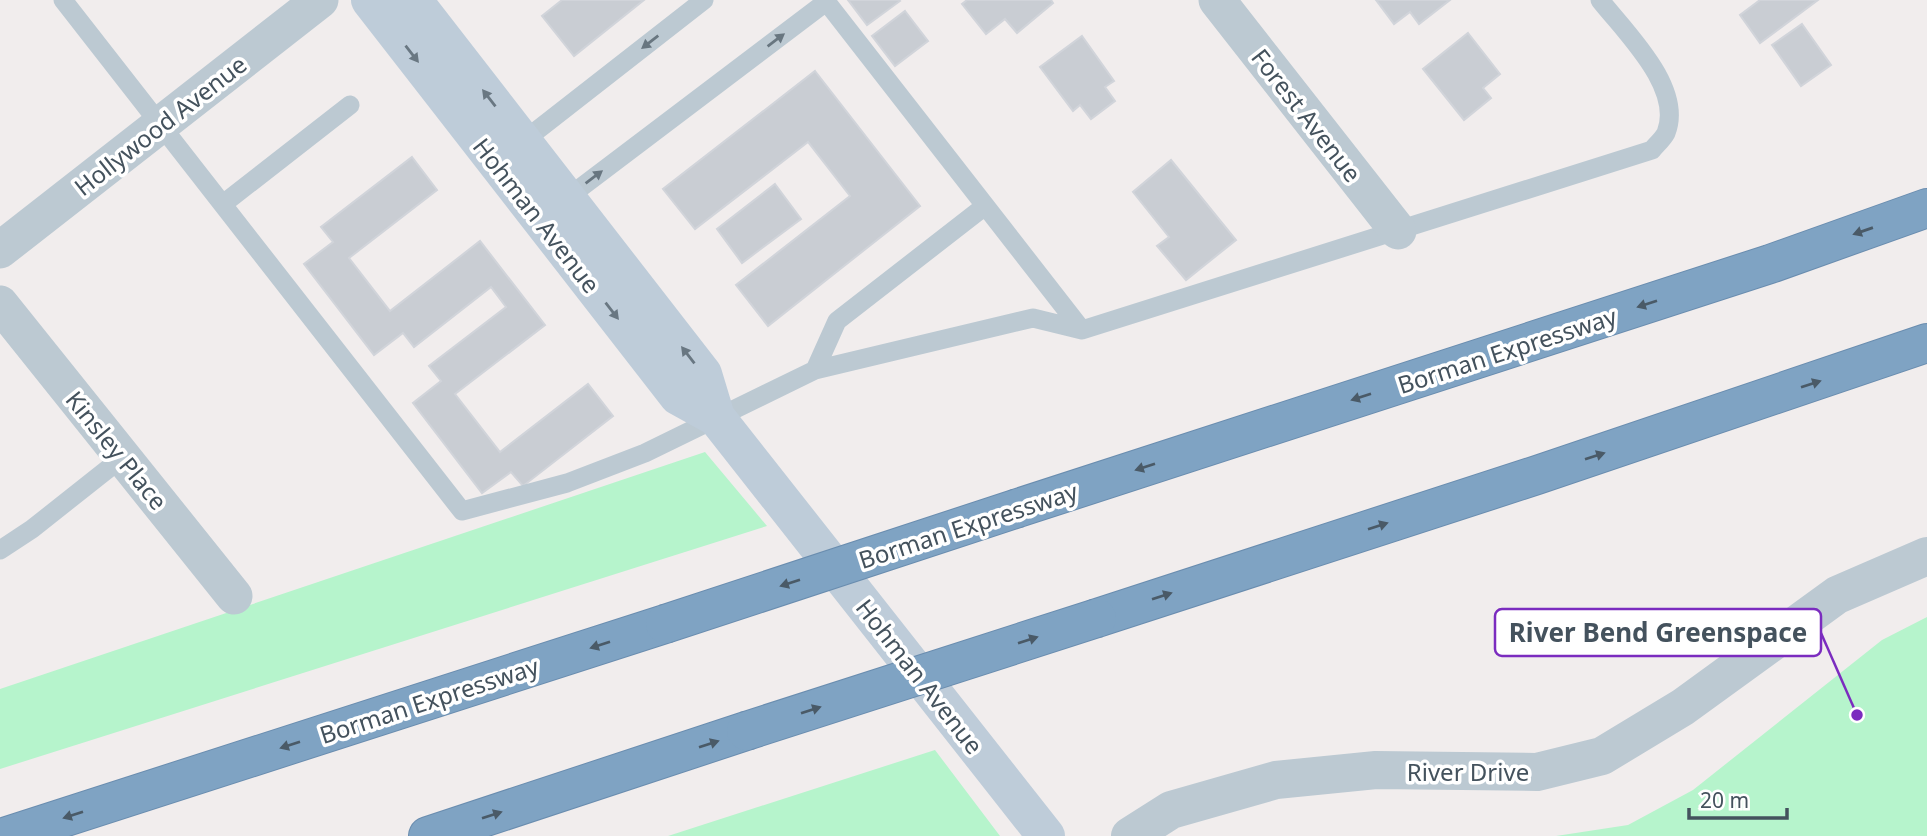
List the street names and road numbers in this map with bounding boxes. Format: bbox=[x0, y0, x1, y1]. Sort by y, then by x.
street label: Forest Avenue bbox=[1245, 42, 1369, 188]
street label: Hollywood Avenue bbox=[67, 47, 253, 203]
street label: Hohman Avenue bbox=[466, 131, 608, 299]
street label: Borman Expressway bbox=[1393, 299, 1621, 401]
street label: Kinsley Place bbox=[59, 384, 175, 516]
street label: Borman Expressway bbox=[854, 474, 1082, 576]
street label: Hohman Avenue bbox=[849, 592, 991, 760]
street label: Borman Expressway bbox=[315, 649, 543, 751]
street label: River Drive bbox=[1407, 755, 1529, 788]

